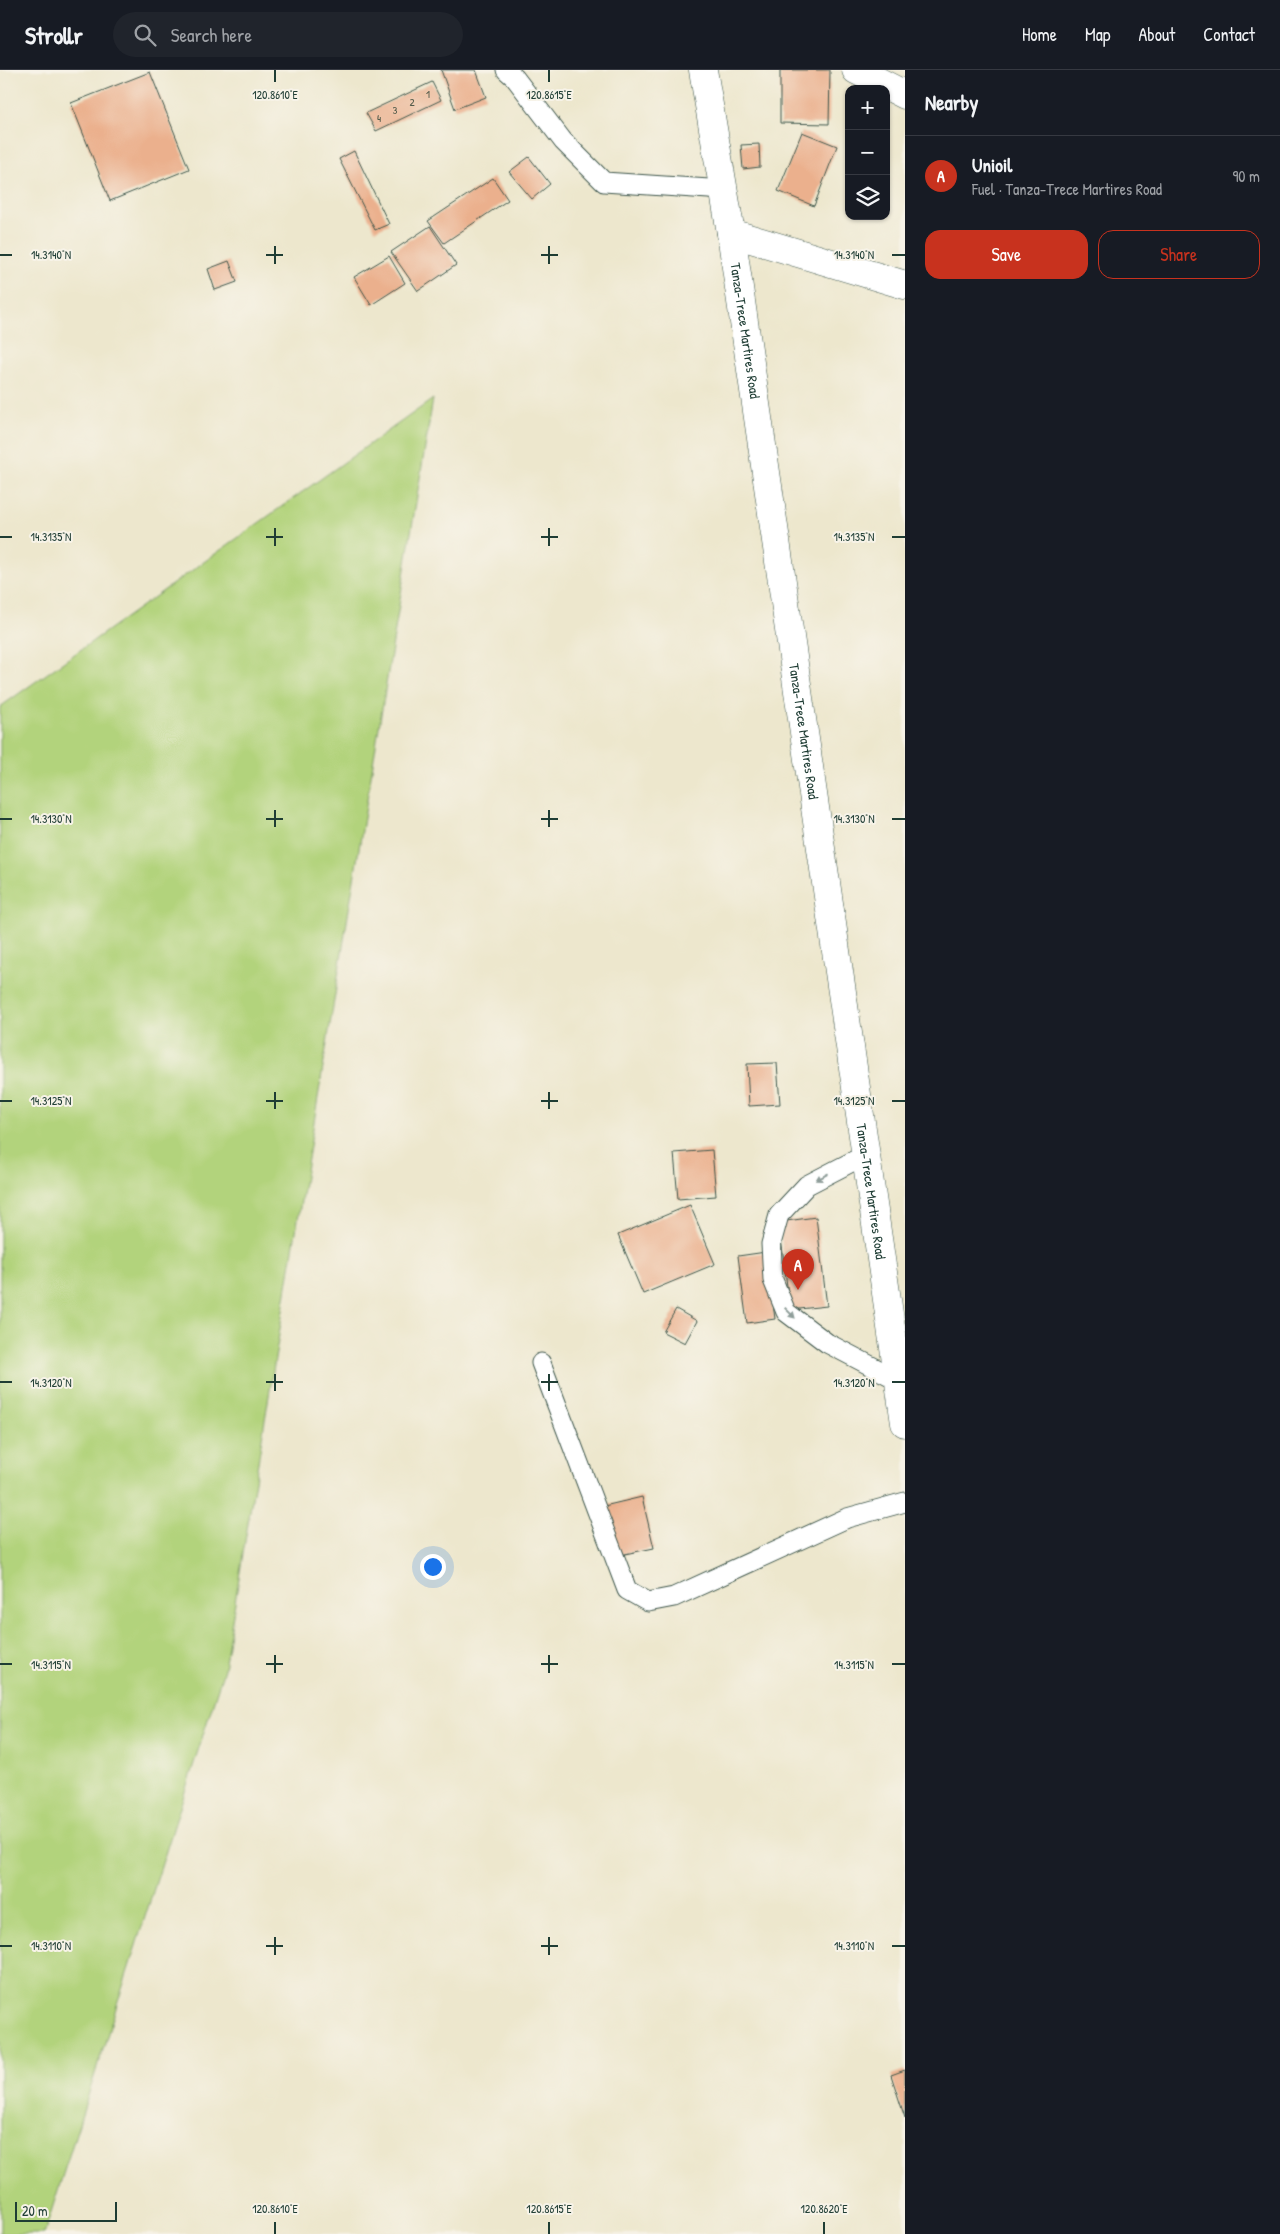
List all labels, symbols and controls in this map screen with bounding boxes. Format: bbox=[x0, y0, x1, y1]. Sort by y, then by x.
search box bbox=[113, 12, 463, 57]
text: Strollr bbox=[25, 19, 83, 51]
icon: search bbox=[131, 21, 159, 49]
text: Search here bbox=[171, 22, 252, 48]
text: Home bbox=[1022, 22, 1057, 47]
text: Map bbox=[1085, 22, 1110, 47]
text: About bbox=[1138, 22, 1175, 47]
text: Contact bbox=[1203, 22, 1255, 47]
map controls bbox=[845, 85, 890, 220]
button: + bbox=[845, 85, 890, 130]
text: 120.8610°E bbox=[252, 86, 299, 103]
text: 120.8615°E bbox=[526, 86, 572, 103]
house number: 1 bbox=[426, 87, 430, 101]
text: Nearby bbox=[925, 88, 978, 117]
house number: 2 bbox=[409, 95, 415, 109]
house number: 3 bbox=[393, 103, 398, 117]
house number: 4 bbox=[377, 111, 381, 125]
button: − bbox=[845, 130, 890, 175]
text: Unioil bbox=[972, 152, 1012, 178]
text: A bbox=[937, 165, 945, 187]
text: 90 m bbox=[1232, 165, 1260, 187]
button: layers bbox=[845, 175, 890, 220]
text: Fuel · Tanza-Trece Martires Road bbox=[972, 178, 1162, 200]
button: Save bbox=[925, 230, 1088, 279]
button: Share bbox=[1098, 230, 1260, 279]
text: 14.3140°N bbox=[31, 246, 71, 263]
text: 14.3140°N bbox=[834, 246, 874, 263]
street label: Tanza-Trece Martires Road bbox=[726, 261, 765, 400]
text: 14.3135°N bbox=[31, 528, 71, 545]
text: 14.3135°N bbox=[834, 528, 874, 545]
street label: Tanza-Trece Martires Road bbox=[785, 662, 824, 801]
text: 14.3130°N bbox=[30, 810, 72, 827]
text: 14.3130°N bbox=[833, 810, 875, 827]
text: 14.3125°N bbox=[30, 1092, 72, 1109]
text: 14.3125°N bbox=[833, 1092, 875, 1109]
street label: Tanza-Trece Martires Road bbox=[852, 1122, 891, 1261]
one-way arrow bbox=[814, 1173, 829, 1181]
pin: A bbox=[782, 1249, 814, 1290]
one-way arrow bbox=[784, 1307, 796, 1319]
text: 14.3120°N bbox=[30, 1374, 72, 1391]
text: 14.3120°N bbox=[833, 1374, 875, 1391]
your location bbox=[420, 1554, 446, 1580]
text: 14.3115°N bbox=[31, 1656, 71, 1673]
text: 14.3115°N bbox=[834, 1656, 874, 1673]
text: 14.3110°N bbox=[31, 1937, 71, 1954]
text: 14.3110°N bbox=[834, 1937, 874, 1954]
scale bar bbox=[15, 2199, 118, 2222]
text: 120.8610°E bbox=[252, 2200, 299, 2217]
text: 120.8615°E bbox=[526, 2200, 572, 2217]
text: 120.8620°E bbox=[801, 2200, 848, 2217]
text: 20 m bbox=[22, 2201, 48, 2220]

